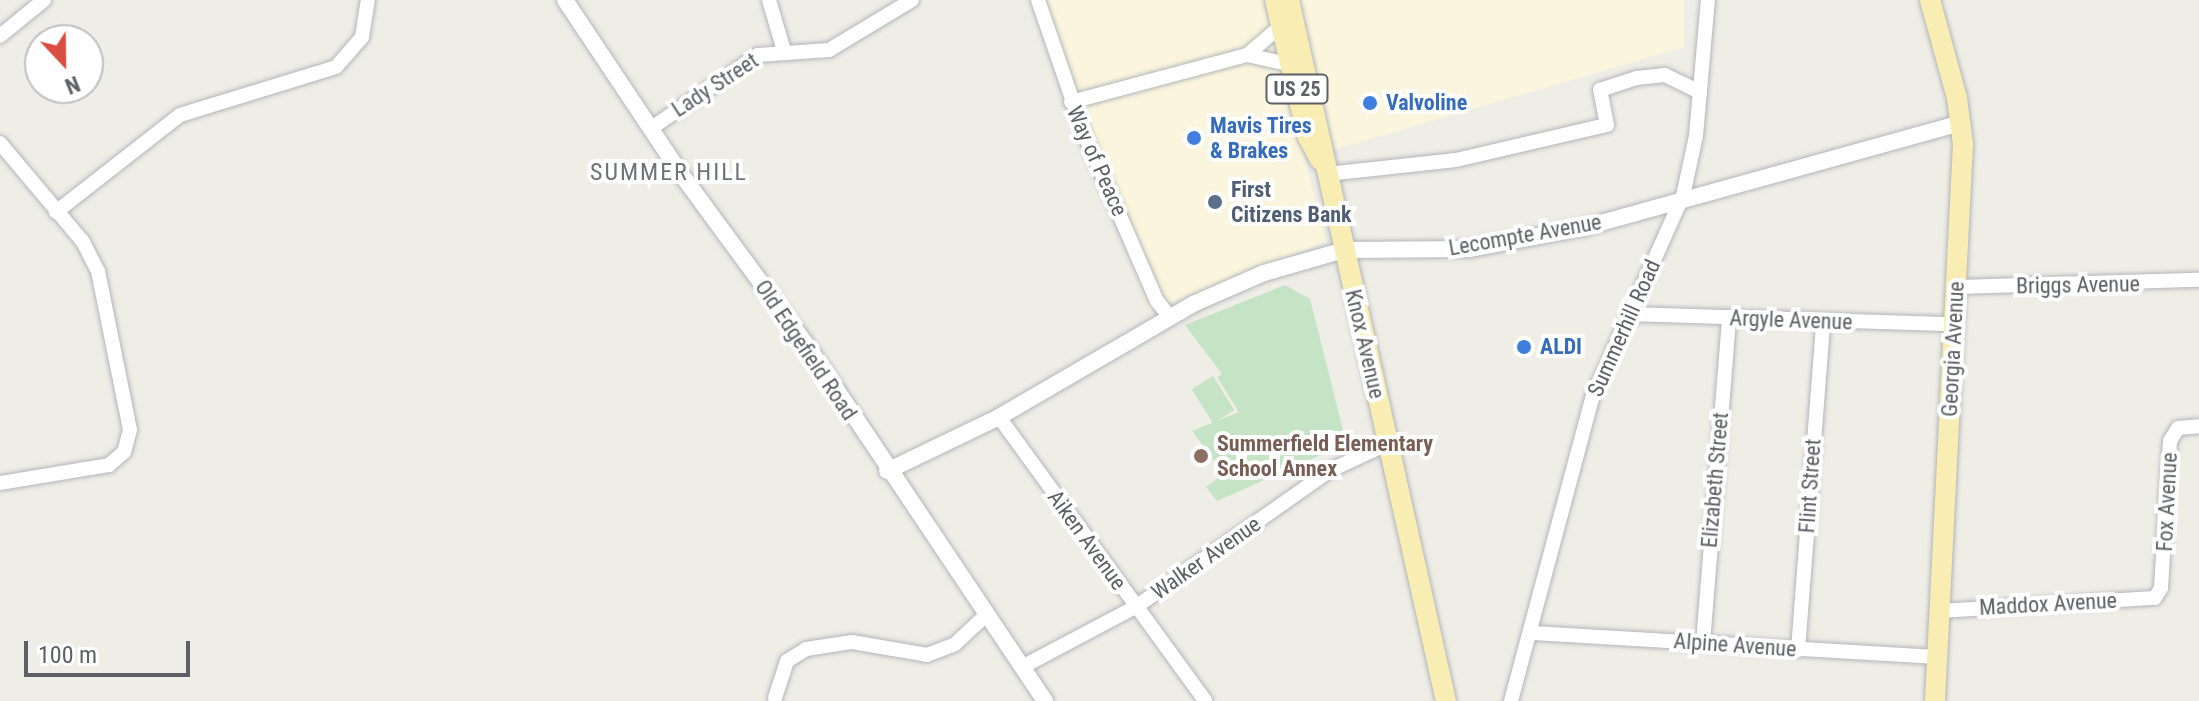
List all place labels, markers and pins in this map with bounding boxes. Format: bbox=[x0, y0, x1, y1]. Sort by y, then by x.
place label: Valvoline bbox=[1386, 90, 1467, 116]
marker: Valvoline bbox=[1361, 94, 1379, 112]
place label: Mavis Tires & Brakes bbox=[1210, 112, 1312, 164]
marker: Mavis Tires & Brakes bbox=[1185, 129, 1203, 147]
place label: First Citizens Bank bbox=[1231, 176, 1352, 228]
marker: First Citizens Bank bbox=[1206, 193, 1224, 211]
place label: ALDI bbox=[1540, 334, 1582, 360]
marker: ALDI bbox=[1515, 338, 1533, 356]
place label: Summerfield Elementary School Annex bbox=[1217, 430, 1433, 482]
marker: Summerfield Elementary School Annex bbox=[1192, 447, 1210, 465]

